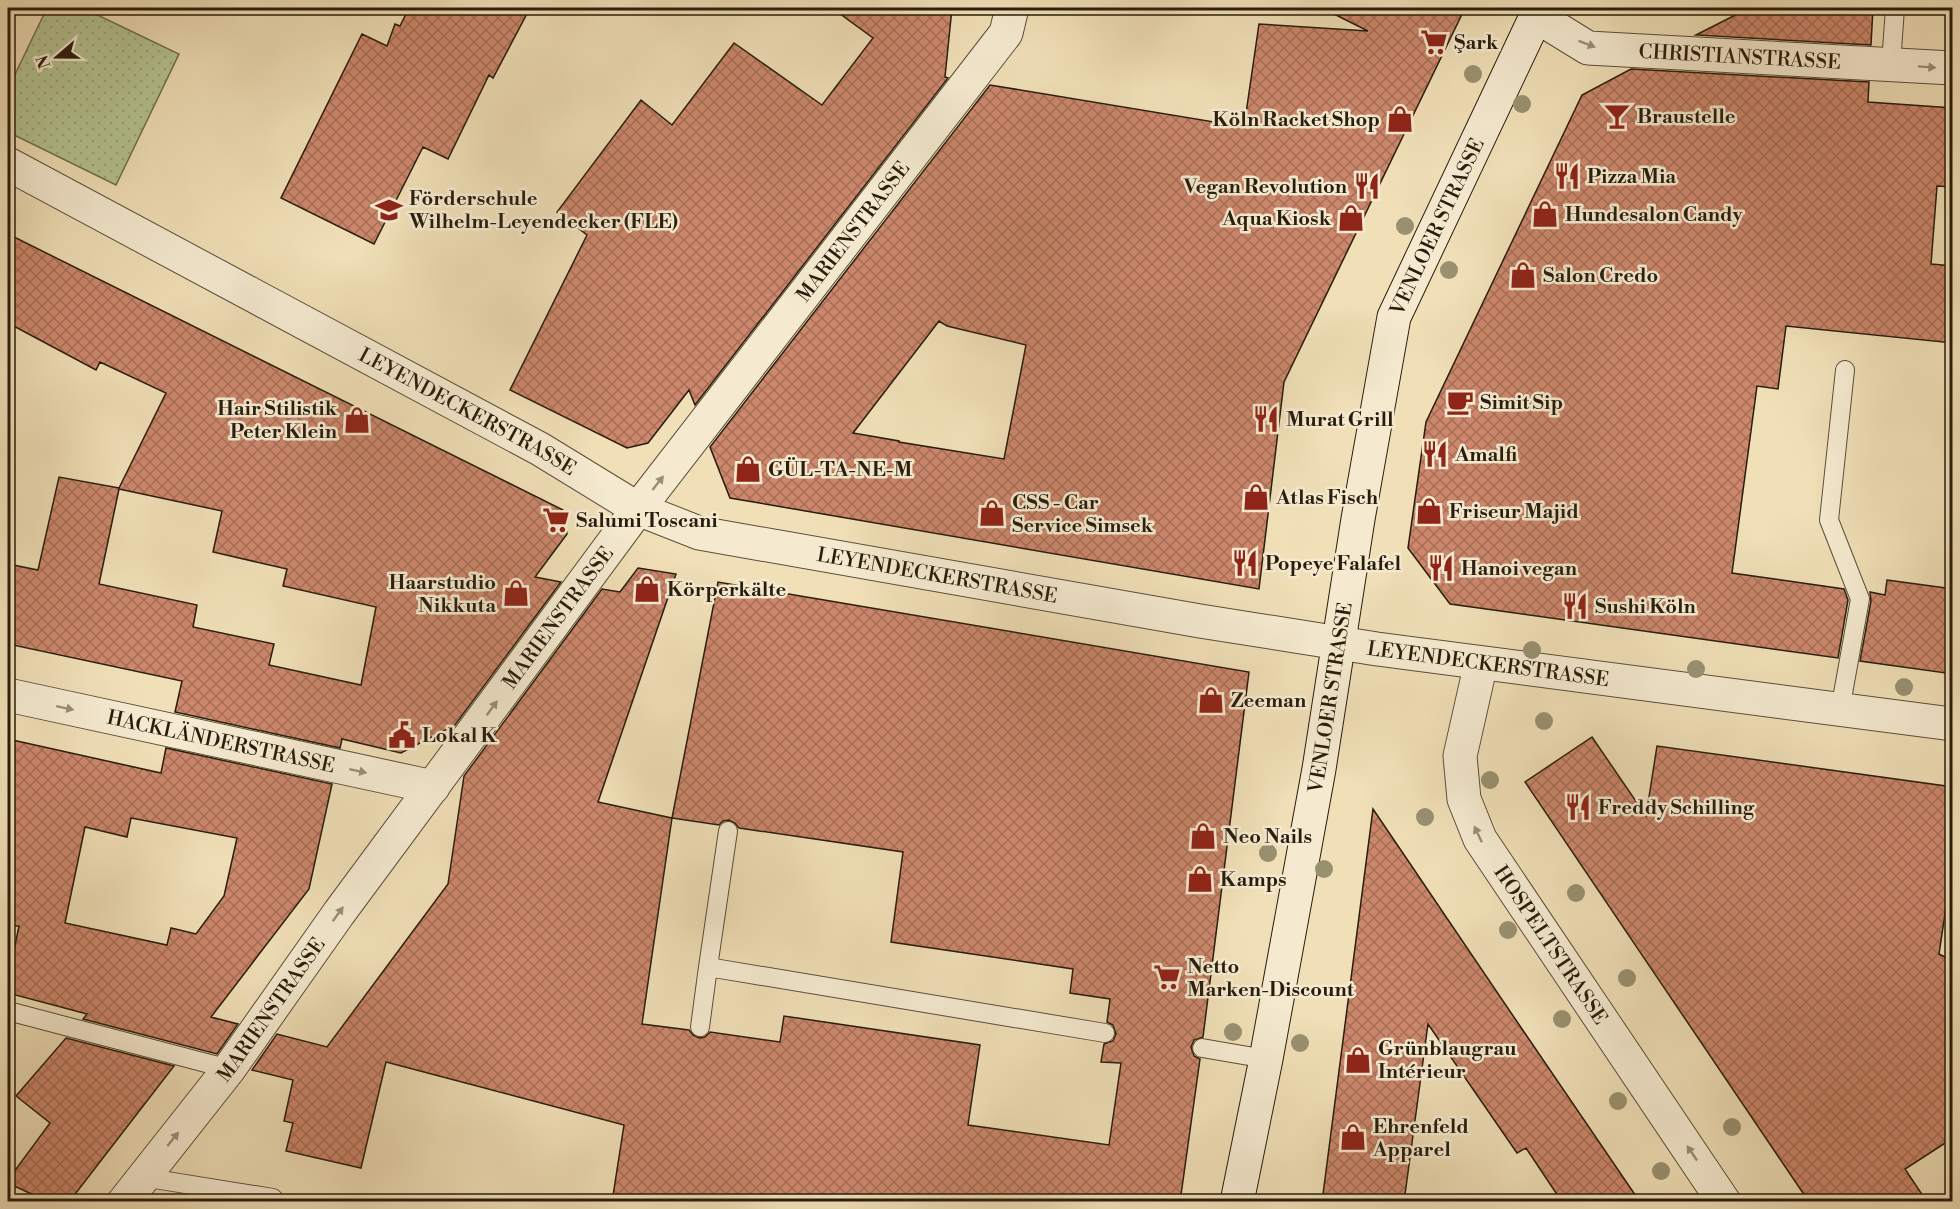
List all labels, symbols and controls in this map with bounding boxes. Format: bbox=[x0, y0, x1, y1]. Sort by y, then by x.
north arrow bbox=[27, 27, 87, 87]
supermarket icon: Şark bbox=[1419, 27, 1449, 57]
place label: Şark bbox=[1454, 31, 1499, 56]
one-way arrow bbox=[1578, 40, 1596, 50]
street label: CHRISTIANSTRASSE bbox=[1638, 40, 1841, 76]
text: N bbox=[32, 52, 55, 71]
one-way arrow bbox=[1918, 62, 1937, 71]
bar icon: Braustelle bbox=[1602, 101, 1632, 131]
shop icon: Köln Racket Shop bbox=[1385, 104, 1415, 134]
place label: Braustelle bbox=[1637, 105, 1736, 130]
place label: Köln Racket Shop bbox=[1213, 108, 1380, 133]
street label: VENLOER STRASSE bbox=[1385, 135, 1491, 321]
street label: MARIENSTRASSE bbox=[792, 157, 916, 308]
restaurant icon: Pizza Mia bbox=[1552, 161, 1582, 191]
place label: Pizza Mia bbox=[1587, 165, 1676, 190]
restaurant icon: Vegan Revolution bbox=[1352, 171, 1382, 201]
place label: Vegan Revolution bbox=[1183, 175, 1348, 200]
place label: Förderschule Wilhelm-Leyendecker (FLE) bbox=[408, 187, 678, 235]
school or university icon: Förderschule Wilhelm-Leyendecker (FLE) bbox=[374, 195, 404, 225]
shop icon: Hundesalon Candy bbox=[1530, 199, 1560, 229]
shop icon: Aqua Kiosk bbox=[1336, 203, 1366, 233]
place label: Hundesalon Candy bbox=[1565, 203, 1744, 228]
place label: Aqua Kiosk bbox=[1221, 207, 1332, 232]
shop icon: Salon Credo bbox=[1508, 260, 1538, 290]
place label: Salon Credo bbox=[1543, 264, 1658, 289]
street label: LEYENDECKERSTRASSE bbox=[354, 343, 580, 482]
cafe icon: Simit Sip bbox=[1445, 387, 1475, 417]
place label: Simit Sip bbox=[1480, 391, 1563, 416]
place label: Hair Stilistik Peter Klein bbox=[217, 397, 338, 445]
restaurant icon: Murat Grill bbox=[1251, 404, 1281, 434]
shop icon: Hair Stilistik Peter Klein bbox=[342, 405, 372, 435]
place label: Murat Grill bbox=[1286, 408, 1394, 433]
restaurant icon: Amalfi bbox=[1420, 439, 1450, 469]
place label: Amalfi bbox=[1454, 443, 1517, 468]
shop icon: GÜL-TA-NE-M bbox=[733, 454, 763, 484]
place label: GÜL-TA-NE-M bbox=[768, 457, 913, 483]
one-way arrow bbox=[652, 475, 664, 491]
shop icon: Atlas Fisch bbox=[1241, 482, 1271, 512]
place label: Atlas Fisch bbox=[1275, 486, 1379, 511]
place label: CSS - Car Service Simsek bbox=[1012, 491, 1154, 539]
shop icon: Friseur Majid bbox=[1414, 496, 1444, 526]
shop icon: CSS - Car Service Simsek bbox=[977, 498, 1007, 528]
place label: Friseur Majid bbox=[1449, 500, 1579, 525]
supermarket icon: Salumi Toscani bbox=[541, 505, 571, 535]
place label: Salumi Toscani bbox=[576, 509, 718, 534]
street label: MARIENSTRASSE bbox=[498, 542, 620, 695]
street label: LEYENDECKERSTRASSE bbox=[815, 543, 1059, 610]
restaurant icon: Popeye Falafel bbox=[1230, 548, 1260, 578]
place label: Popeye Falafel bbox=[1265, 552, 1402, 577]
restaurant icon: Hanoi vegan bbox=[1426, 553, 1456, 583]
place label: Hanoi vegan bbox=[1461, 557, 1578, 582]
place label: Haarstudio Nikkuta bbox=[389, 571, 496, 619]
shop icon: Körperkälte bbox=[632, 574, 662, 604]
shop icon: Haarstudio Nikkuta bbox=[501, 578, 531, 608]
place label: Körperkälte bbox=[667, 578, 786, 603]
restaurant icon: Sushi Köln bbox=[1560, 591, 1590, 621]
place label: Sushi Köln bbox=[1595, 595, 1697, 620]
street label: VENLOER STRASSE bbox=[1304, 601, 1359, 796]
street label: LEYENDECKERSTRASSE bbox=[1365, 637, 1611, 693]
shop icon: Zeeman bbox=[1196, 685, 1226, 715]
place label: Zeeman bbox=[1231, 689, 1307, 714]
one-way arrow bbox=[486, 700, 498, 716]
one-way arrow bbox=[55, 703, 74, 713]
street label: HACKLÄNDERSTRASSE bbox=[104, 706, 337, 779]
public building icon: Lokal K bbox=[387, 720, 417, 750]
place label: Lokal K bbox=[422, 724, 498, 749]
one-way arrow bbox=[349, 767, 368, 776]
restaurant icon: Freddy Schilling bbox=[1563, 792, 1593, 822]
place label: Freddy Schilling bbox=[1598, 796, 1755, 821]
shop icon: Neo Nails bbox=[1188, 821, 1218, 851]
place label: Neo Nails bbox=[1223, 825, 1312, 850]
one-way arrow bbox=[1474, 825, 1483, 842]
street label: HOSPELTSTRASSE bbox=[1487, 861, 1612, 1030]
shop icon: Kamps bbox=[1185, 864, 1215, 894]
place label: Kamps bbox=[1220, 868, 1287, 893]
one-way arrow bbox=[332, 907, 344, 923]
street label: MARIENSTRASSE bbox=[212, 933, 332, 1088]
place label: Netto Marken-Discount bbox=[1187, 955, 1355, 1003]
supermarket icon: Netto Marken-Discount bbox=[1152, 962, 1182, 992]
place label: Grünblaugrau Intérieur bbox=[1378, 1037, 1517, 1085]
shop icon: Grünblaugrau Intérieur bbox=[1343, 1045, 1373, 1075]
place label: Ehrenfeld Apparel bbox=[1372, 1115, 1469, 1163]
shop icon: Ehrenfeld Apparel bbox=[1338, 1122, 1368, 1152]
one-way arrow bbox=[166, 1131, 179, 1147]
one-way arrow bbox=[1687, 1145, 1698, 1161]

